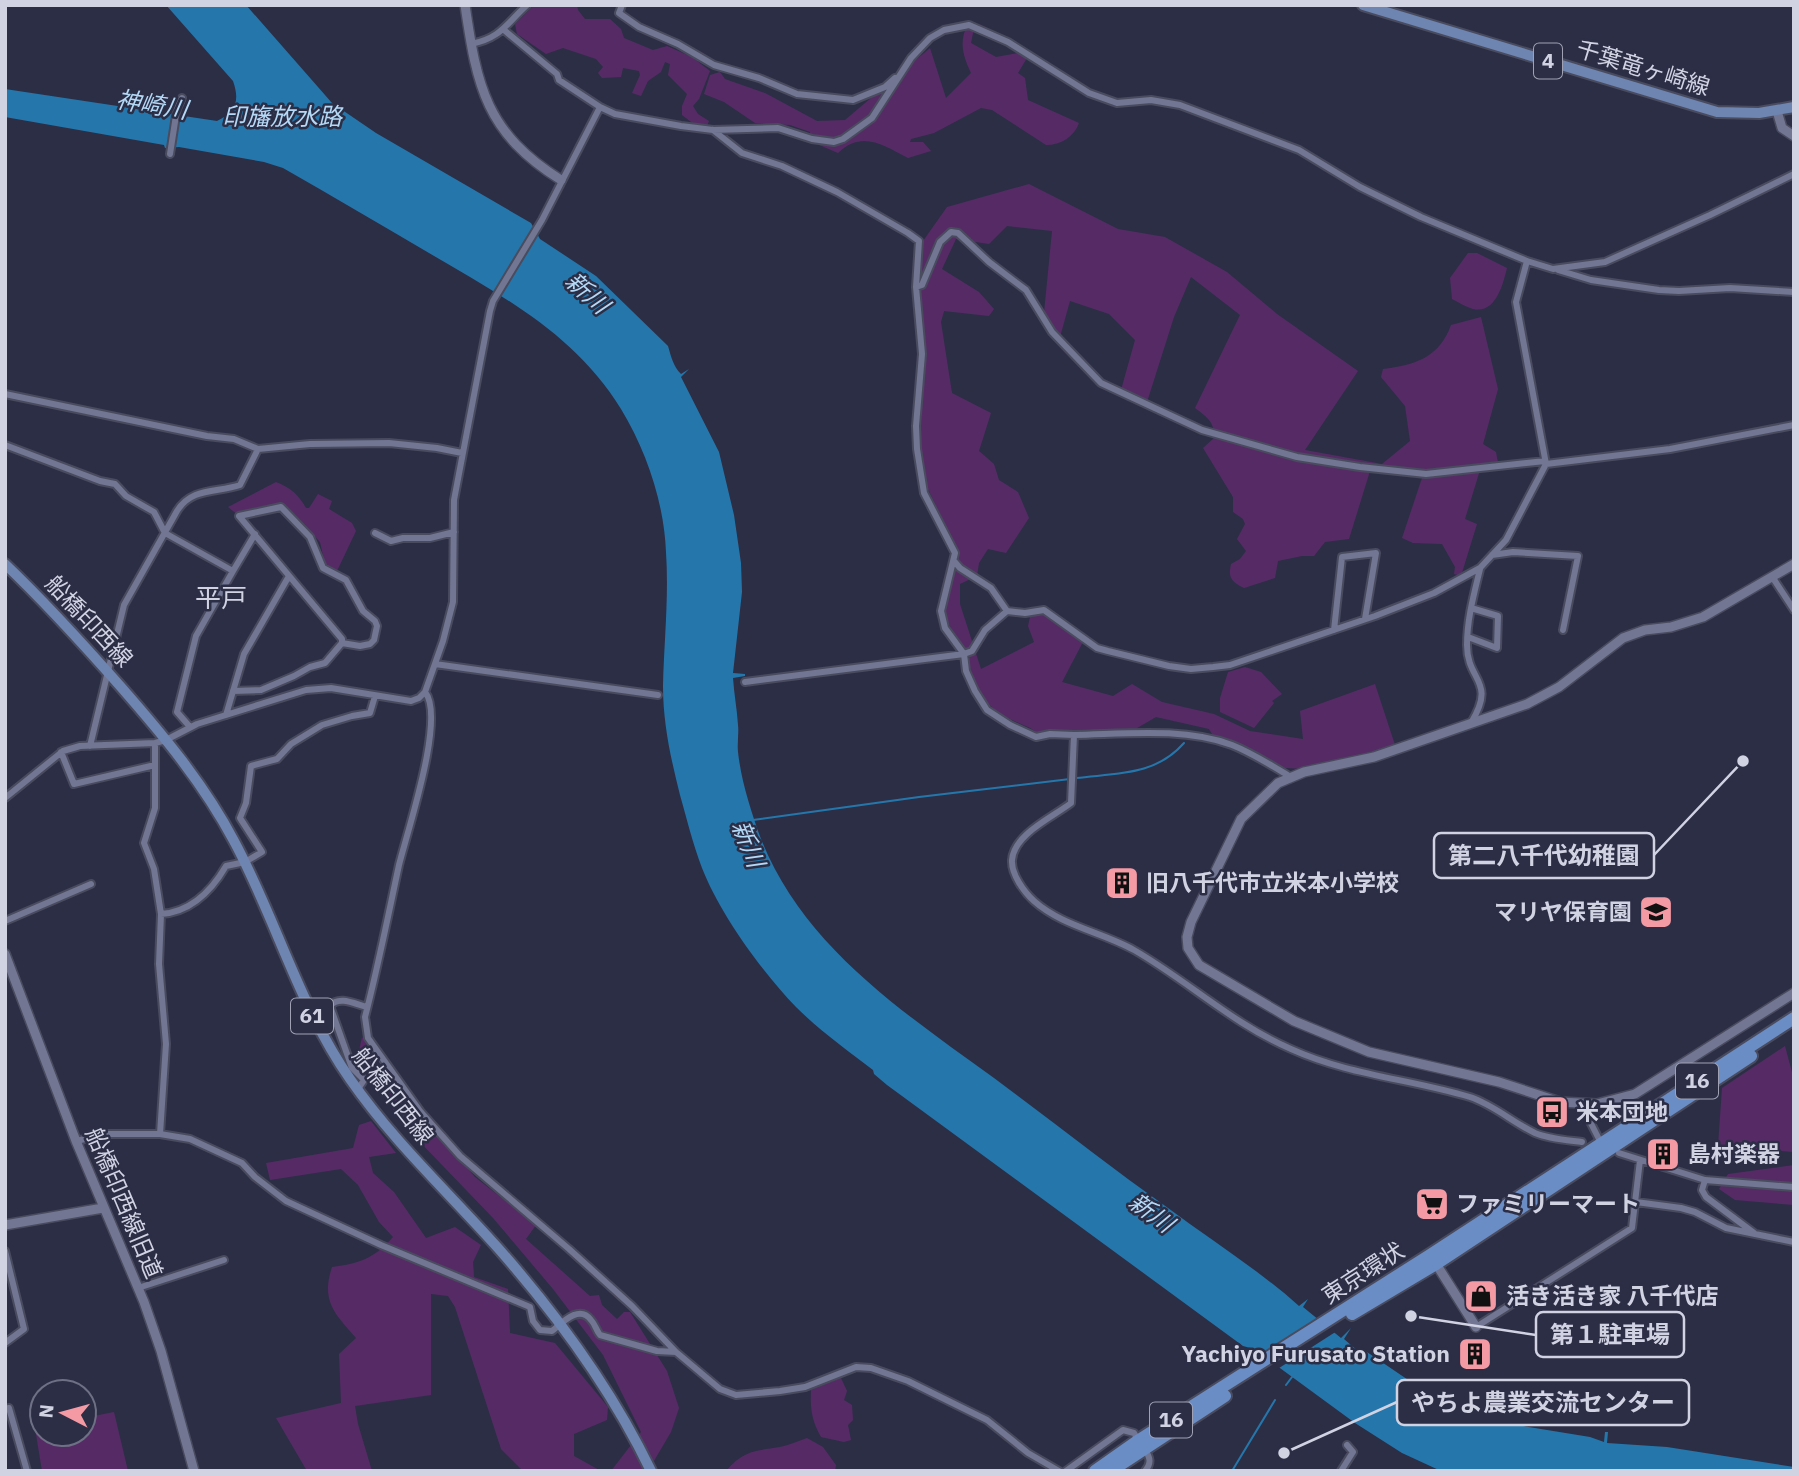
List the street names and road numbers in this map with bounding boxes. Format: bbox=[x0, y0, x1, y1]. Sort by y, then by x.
street label: 千葉竜ヶ崎線 bbox=[1573, 33, 1714, 102]
road number: 4 bbox=[1534, 43, 1562, 78]
street label: 船橋印西線 bbox=[40, 568, 140, 673]
road number: 61 bbox=[291, 998, 333, 1034]
street label: 船橋印西線 bbox=[347, 1041, 441, 1150]
road number: 16 bbox=[1676, 1064, 1718, 1098]
street label: 船橋印西線旧道 bbox=[80, 1123, 170, 1283]
street label: 東京環状 bbox=[1316, 1235, 1409, 1310]
road number: 16 bbox=[1150, 1402, 1192, 1438]

